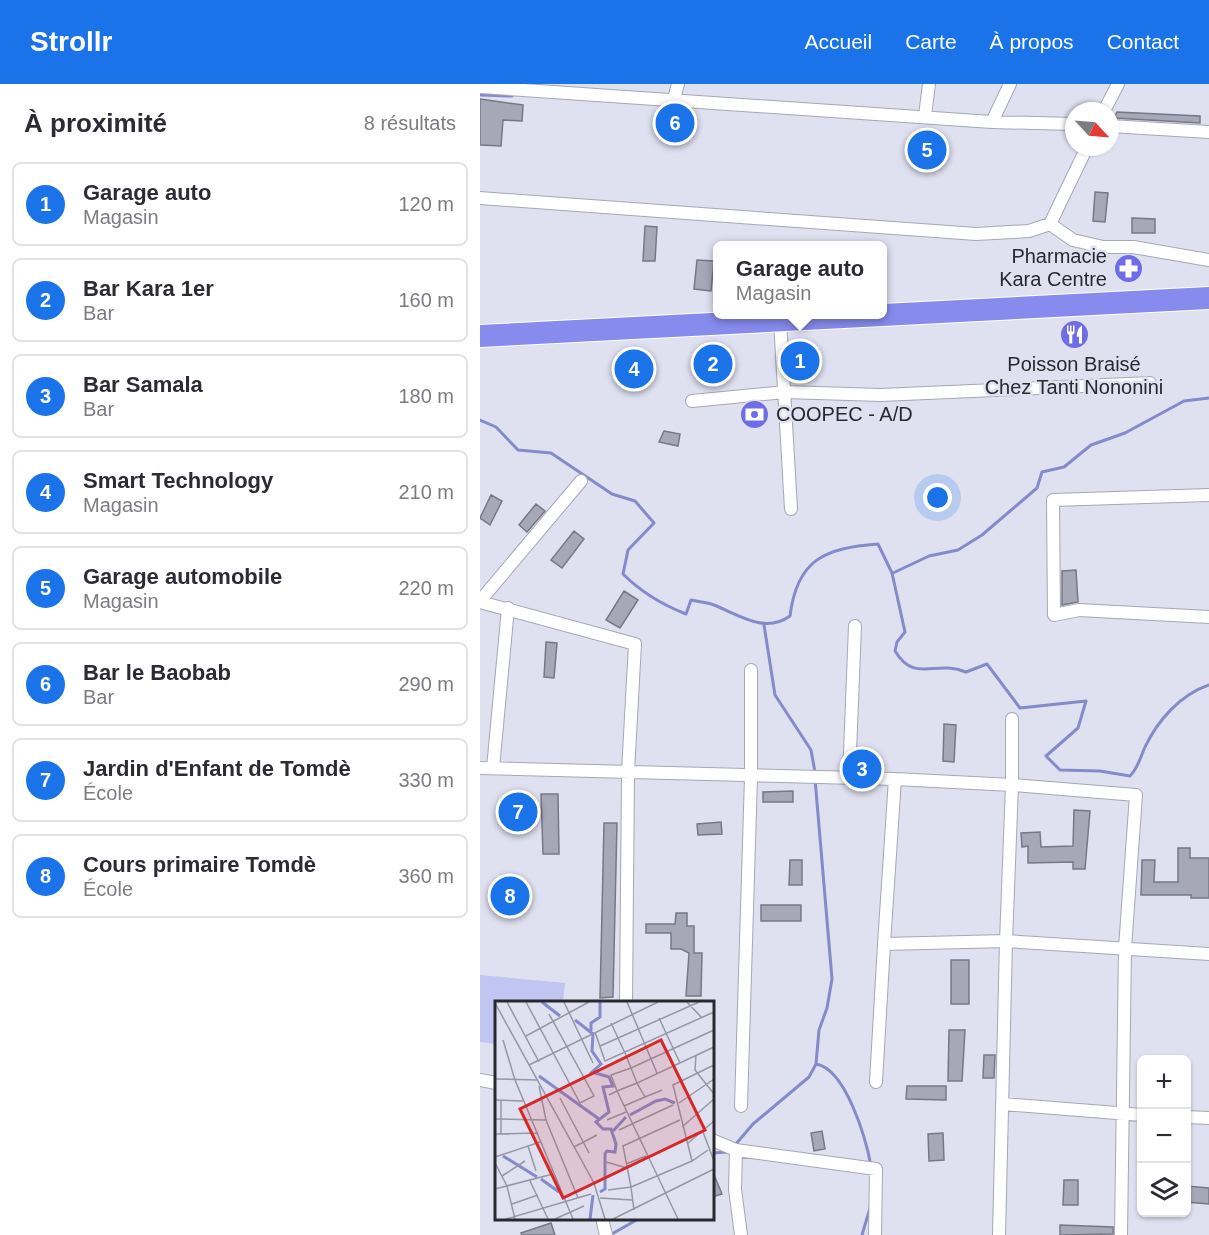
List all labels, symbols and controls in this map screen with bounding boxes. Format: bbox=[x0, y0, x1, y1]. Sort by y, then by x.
text: Strollr bbox=[30, 26, 112, 57]
text: Accueil bbox=[805, 30, 872, 53]
text: Carte bbox=[905, 30, 957, 53]
text: À propos bbox=[990, 30, 1074, 53]
text: Contact bbox=[1107, 30, 1179, 53]
pin: 6 bbox=[656, 100, 694, 146]
north arrow bbox=[1065, 102, 1119, 156]
text: À proximité bbox=[24, 108, 167, 138]
text: 8 résultats bbox=[364, 112, 456, 134]
pin: 5 bbox=[908, 128, 946, 172]
text: Garage auto bbox=[83, 180, 211, 205]
text: 1 bbox=[40, 193, 51, 215]
text: 120 m bbox=[398, 193, 454, 215]
text: Magasin bbox=[83, 206, 159, 228]
popup bbox=[713, 241, 887, 319]
place label: Pharmacie Kara Centre bbox=[999, 245, 1107, 290]
pharmacy icon: Pharmacie Kara Centre bbox=[1112, 252, 1144, 284]
text: Garage auto bbox=[736, 256, 864, 281]
text: Bar Kara 1er bbox=[83, 276, 214, 301]
text: Magasin bbox=[736, 282, 811, 304]
text: 2 bbox=[40, 289, 51, 311]
text: 160 m bbox=[398, 289, 454, 311]
text: Bar bbox=[83, 302, 114, 324]
restaurant icon: Poisson Braisé Chez Tanti Nononini bbox=[1058, 318, 1090, 350]
pin: 1 bbox=[780, 338, 820, 384]
pin: 2 bbox=[694, 342, 732, 386]
pin: 4 bbox=[614, 346, 654, 392]
place label: Poisson Braisé Chez Tanti Nononini bbox=[985, 353, 1163, 398]
text: Bar Samala bbox=[83, 372, 203, 397]
text: 3 bbox=[40, 385, 51, 407]
text: 180 m bbox=[398, 385, 454, 407]
text: Bar bbox=[83, 398, 114, 420]
bank icon: COOPEC - A/D bbox=[739, 398, 771, 430]
place label: COOPEC - A/D bbox=[776, 403, 913, 425]
text: Smart Technology bbox=[83, 468, 273, 493]
text: 4 bbox=[40, 481, 51, 503]
text: 210 m bbox=[398, 481, 454, 503]
your location bbox=[923, 483, 952, 512]
text: Magasin bbox=[83, 494, 159, 516]
text: Garage automobile bbox=[83, 564, 282, 589]
text: 5 bbox=[40, 577, 51, 599]
text: 220 m bbox=[398, 577, 454, 599]
text: Magasin bbox=[83, 590, 159, 612]
text: Bar le Baobab bbox=[83, 660, 231, 685]
text: 6 bbox=[40, 673, 51, 695]
text: 290 m bbox=[398, 673, 454, 695]
text: Bar bbox=[83, 686, 114, 708]
pin: 3 bbox=[842, 746, 881, 792]
text: Jardin d'Enfant de Tomdè bbox=[83, 756, 351, 781]
text: 7 bbox=[40, 769, 51, 791]
text: 330 m bbox=[398, 769, 454, 791]
text: École bbox=[83, 782, 133, 804]
pin: 7 bbox=[498, 790, 537, 834]
text: Cours primaire Tomdè bbox=[83, 852, 316, 877]
text: 8 bbox=[40, 865, 51, 887]
text: 360 m bbox=[398, 865, 454, 887]
pin: 8 bbox=[490, 874, 530, 918]
text: École bbox=[83, 878, 133, 900]
inset map bbox=[495, 1001, 714, 1220]
map controls bbox=[1137, 1055, 1191, 1217]
button: + bbox=[1137, 1055, 1191, 1109]
button: − bbox=[1137, 1109, 1191, 1163]
button: layers bbox=[1137, 1163, 1191, 1217]

